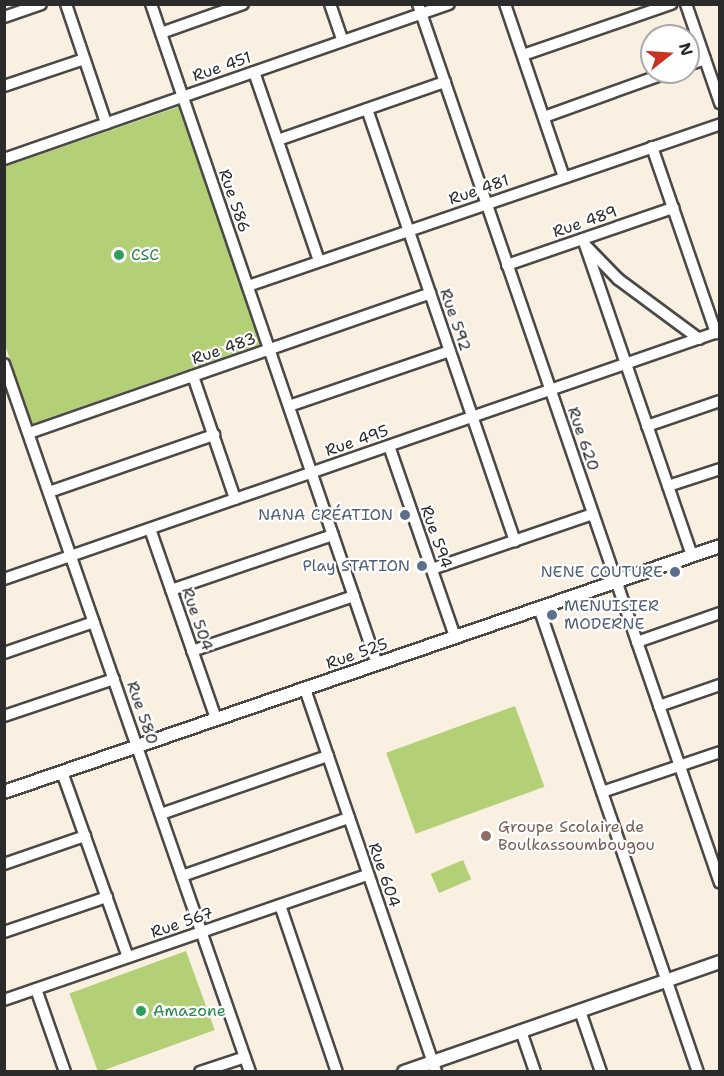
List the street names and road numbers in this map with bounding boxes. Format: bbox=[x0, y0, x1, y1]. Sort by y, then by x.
street label: Rue 451 bbox=[190, 48, 254, 86]
street label: Rue 586 bbox=[214, 167, 254, 235]
street label: Rue 481 bbox=[446, 171, 512, 209]
street label: Rue 489 bbox=[550, 202, 620, 242]
street label: Rue 592 bbox=[435, 286, 475, 354]
street label: Rue 483 bbox=[189, 329, 259, 369]
street label: Rue 620 bbox=[563, 404, 603, 474]
street label: Rue 495 bbox=[323, 421, 391, 461]
street label: Rue 594 bbox=[416, 503, 456, 571]
street label: Rue 504 bbox=[177, 585, 217, 653]
street label: Rue 525 bbox=[324, 635, 390, 673]
street label: Rue 580 bbox=[122, 679, 162, 747]
street label: Rue 604 bbox=[364, 840, 404, 910]
street label: Rue 567 bbox=[148, 903, 216, 943]

